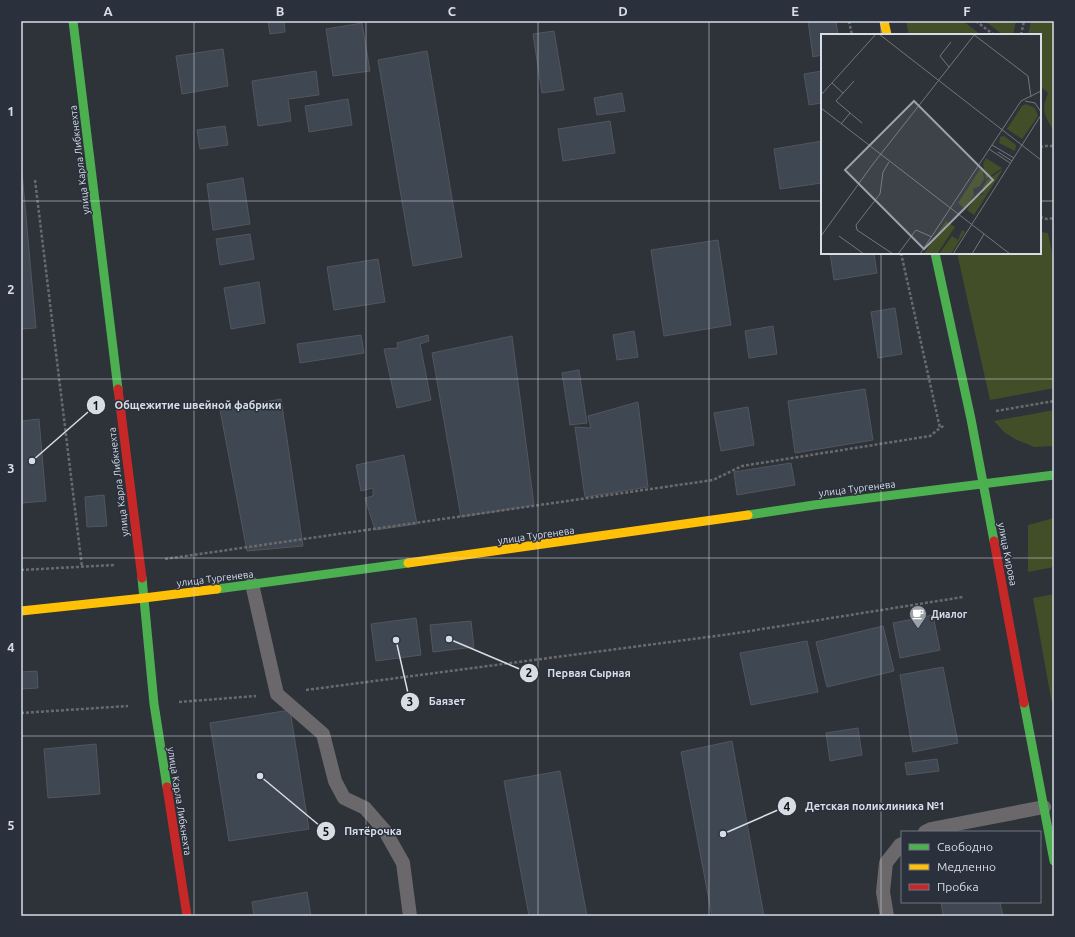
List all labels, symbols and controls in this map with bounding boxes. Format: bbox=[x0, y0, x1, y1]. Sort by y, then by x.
text: A bbox=[103, 4, 113, 18]
text: B bbox=[276, 4, 285, 18]
text: C bbox=[448, 4, 457, 18]
text: D bbox=[618, 4, 628, 18]
text: E bbox=[791, 4, 799, 18]
text: F bbox=[963, 4, 971, 18]
inset map bbox=[821, 34, 1041, 254]
text: 1 bbox=[7, 104, 15, 118]
street label: улица Карла Либкнехта bbox=[67, 105, 92, 215]
text: 2 bbox=[7, 282, 15, 296]
callout: Общежитие швейной фабрики bbox=[86, 394, 289, 417]
text: 1 bbox=[93, 399, 99, 412]
text: Общежитие швейной фабрики bbox=[114, 399, 282, 411]
street label: улица Карла Либкнехта bbox=[106, 427, 131, 537]
text: 3 bbox=[7, 461, 15, 475]
street label: улица Тургенева bbox=[818, 478, 896, 499]
street label: улица Кирова bbox=[996, 522, 1019, 587]
street label: улица Тургенева bbox=[497, 525, 575, 546]
street label: улица Тургенева bbox=[176, 568, 254, 589]
cafe icon: Диалог bbox=[908, 604, 928, 629]
place label: Диалог bbox=[931, 609, 968, 620]
text: 4 bbox=[7, 640, 15, 654]
callout: Первая Сырная bbox=[519, 661, 639, 684]
text: 2 bbox=[526, 666, 533, 679]
text: Первая Сырная bbox=[547, 667, 631, 679]
callout: Баязет bbox=[400, 690, 473, 713]
text: 3 bbox=[407, 695, 413, 708]
text: Баязет bbox=[429, 695, 466, 707]
street label: улица Карла Либкнехта bbox=[165, 746, 194, 856]
callout: Детская поликлиника №1 bbox=[777, 795, 953, 818]
text: 4 bbox=[784, 800, 791, 813]
text: Детская поликлиника №1 bbox=[805, 800, 945, 812]
text: 5 bbox=[7, 818, 15, 832]
callout: Пятёрочка bbox=[316, 820, 410, 843]
text: 5 bbox=[323, 825, 330, 838]
text: Пятёрочка bbox=[344, 825, 402, 837]
legend bbox=[901, 831, 1041, 903]
text: Свободно bbox=[937, 840, 993, 853]
text: Медленно bbox=[937, 860, 996, 873]
text: Пробка bbox=[937, 880, 979, 893]

